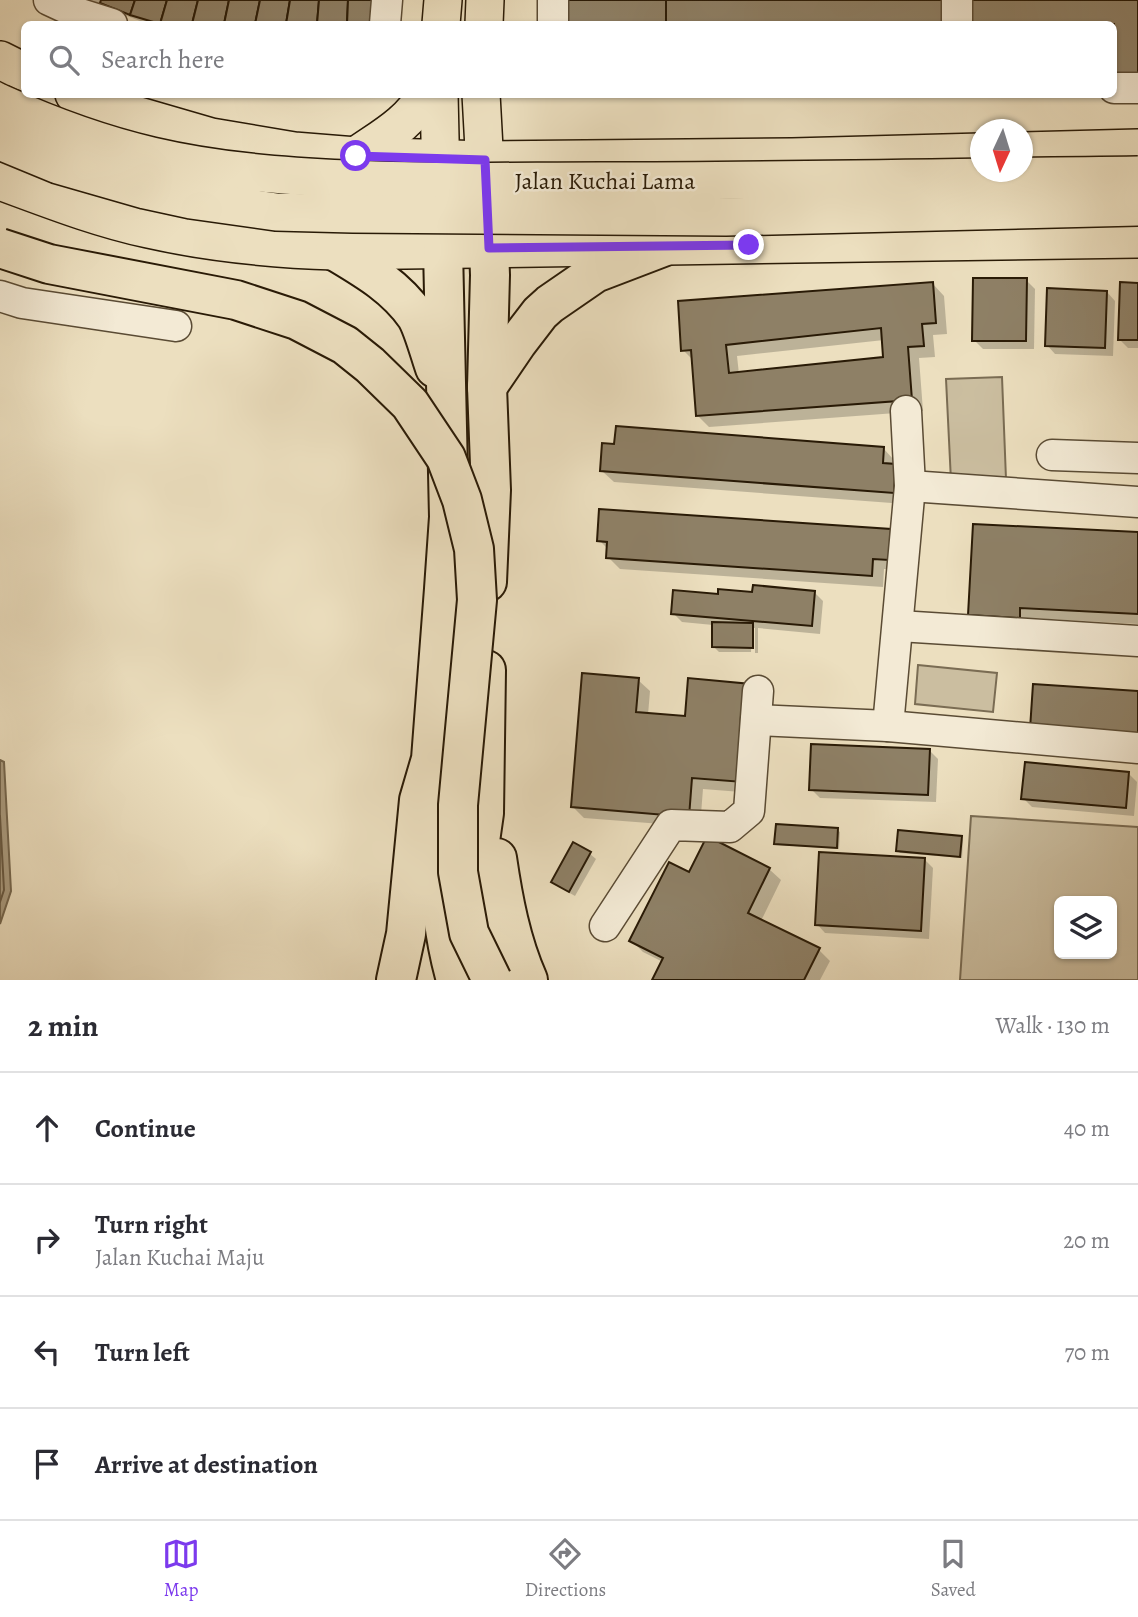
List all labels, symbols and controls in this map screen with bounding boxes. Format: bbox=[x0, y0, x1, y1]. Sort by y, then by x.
search box bbox=[21, 21, 1117, 98]
icon: search bbox=[45, 41, 83, 79]
text: Search here bbox=[101, 42, 225, 77]
north arrow bbox=[970, 119, 1033, 182]
route start bbox=[340, 140, 371, 171]
street label: Jalan Kuchai Lama bbox=[514, 165, 696, 197]
route end bbox=[733, 229, 764, 260]
map controls bbox=[1054, 896, 1117, 959]
button: layers bbox=[1054, 896, 1117, 959]
text: 2 min bbox=[28, 1006, 98, 1046]
text: Walk · 130 m bbox=[996, 1010, 1110, 1041]
icon: ahead bbox=[28, 1109, 66, 1147]
text: Continue bbox=[95, 1111, 196, 1146]
text: 40 m bbox=[1064, 1113, 1110, 1144]
text: Turn right bbox=[95, 1207, 208, 1242]
icon: right bbox=[28, 1221, 66, 1259]
text: 20 m bbox=[1063, 1225, 1110, 1256]
text: Jalan Kuchai Maju bbox=[95, 1242, 264, 1273]
icon: left bbox=[28, 1333, 66, 1371]
text: Turn left bbox=[95, 1335, 190, 1370]
text: 70 m bbox=[1064, 1337, 1110, 1368]
icon: arrive bbox=[28, 1445, 66, 1483]
text: Arrive at destination bbox=[95, 1447, 318, 1482]
tab: Map bbox=[162, 1535, 200, 1603]
tab: Directions bbox=[525, 1535, 606, 1603]
tab: Saved bbox=[931, 1535, 976, 1603]

